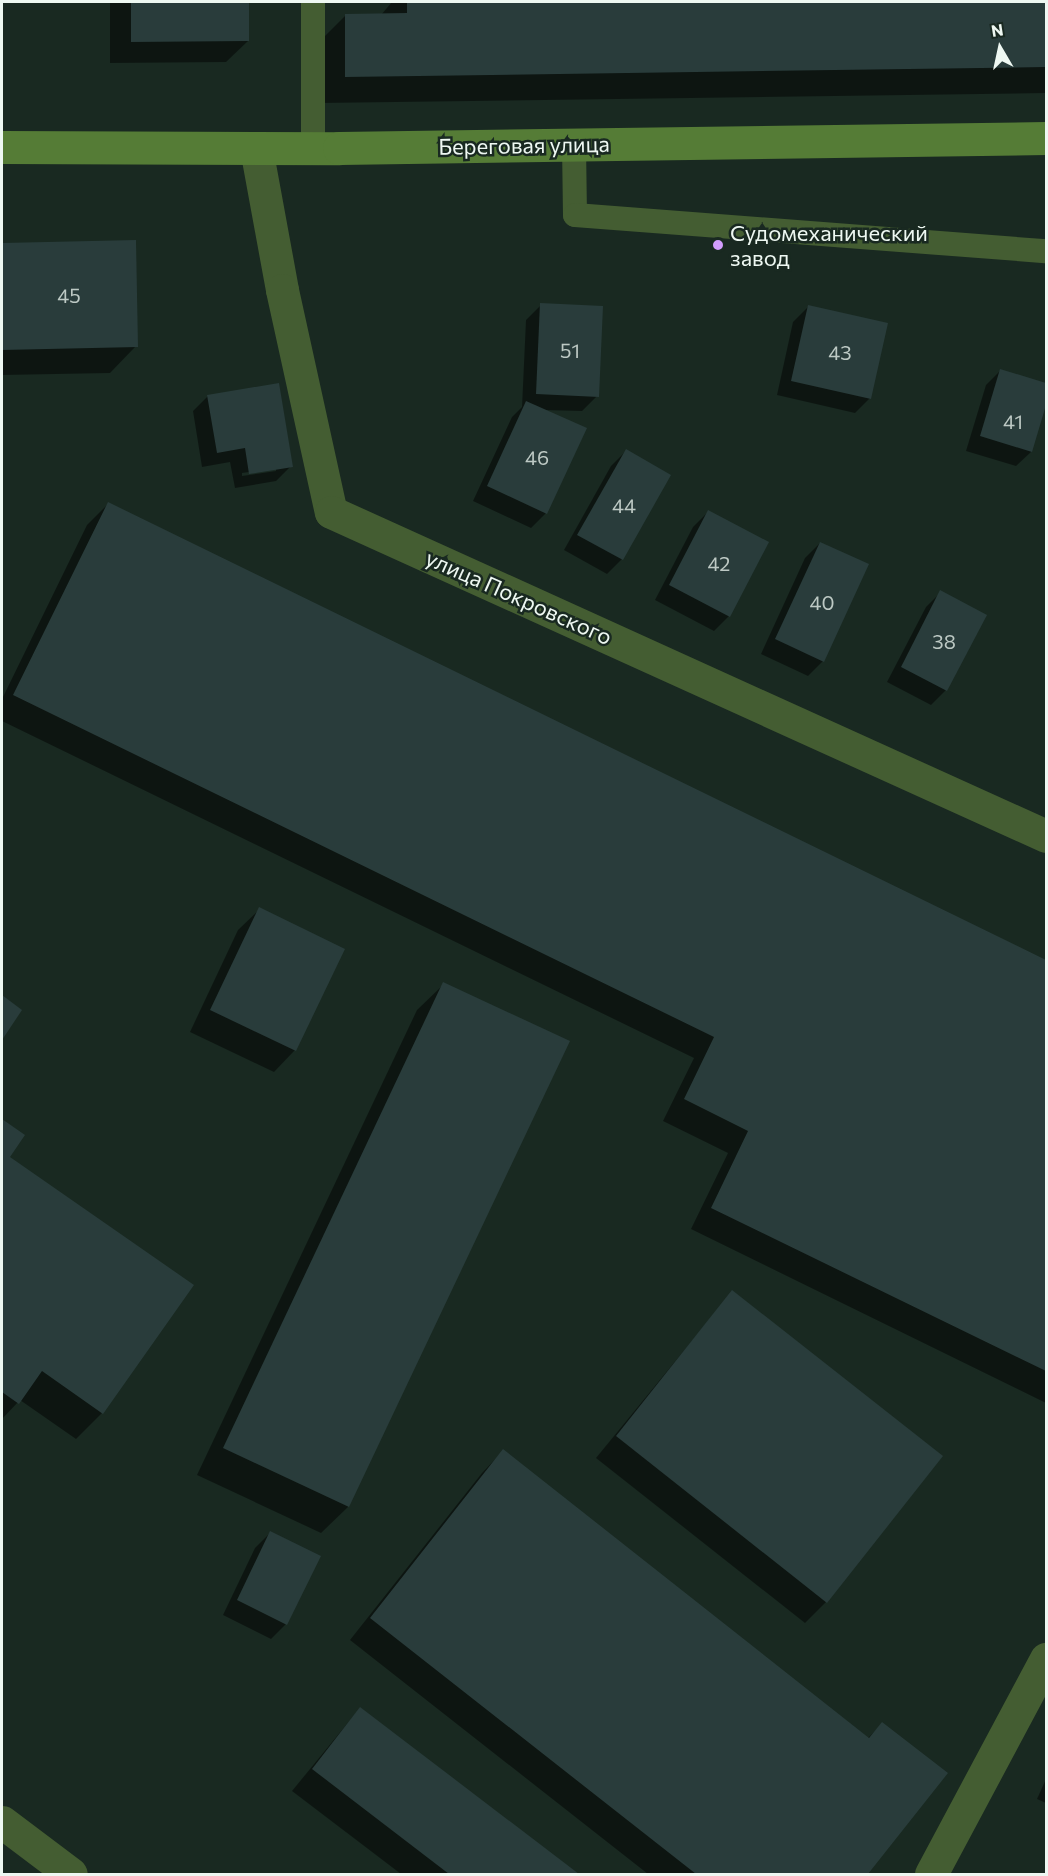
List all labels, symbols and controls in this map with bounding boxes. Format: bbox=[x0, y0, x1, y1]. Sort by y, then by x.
north arrow bbox=[970, 18, 1030, 78]
text: N bbox=[990, 19, 1005, 40]
street label: Береговая улица bbox=[438, 130, 610, 160]
place label: Судомеханический завод bbox=[730, 219, 928, 270]
marker: Судомеханический завод bbox=[711, 238, 725, 252]
house number: 45 bbox=[57, 283, 81, 307]
house number: 51 bbox=[560, 338, 580, 362]
house number: 43 bbox=[828, 340, 852, 364]
house number: 41 bbox=[1003, 409, 1023, 433]
house number: 46 bbox=[525, 445, 549, 469]
house number: 44 bbox=[612, 493, 636, 517]
street label: улица Покровского bbox=[422, 544, 616, 650]
house number: 42 bbox=[708, 551, 730, 575]
house number: 40 bbox=[809, 590, 835, 614]
house number: 38 bbox=[932, 629, 956, 653]

